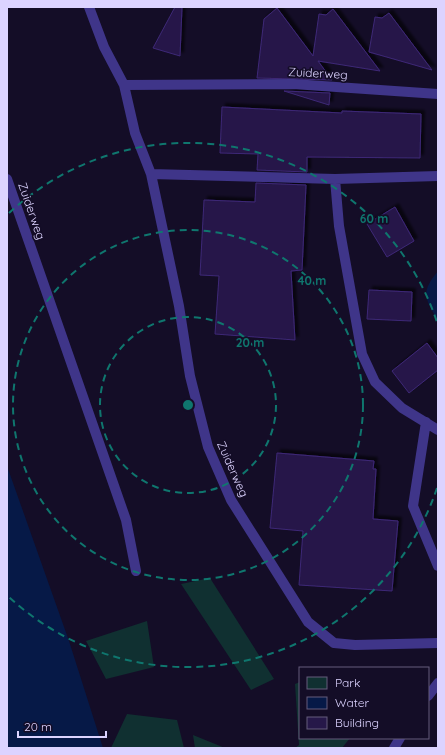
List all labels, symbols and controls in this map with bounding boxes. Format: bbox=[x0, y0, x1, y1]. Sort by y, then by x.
street label: Zuiderweg bbox=[288, 64, 348, 82]
street label: Zuiderweg bbox=[15, 180, 49, 242]
text: 60 m bbox=[360, 211, 388, 226]
text: 40 m bbox=[298, 273, 326, 288]
text: 20 m bbox=[236, 335, 264, 350]
centre of rings bbox=[181, 398, 195, 412]
street label: Zuiderweg bbox=[214, 439, 252, 499]
legend bbox=[299, 667, 429, 739]
text: Park bbox=[335, 675, 360, 690]
text: Water bbox=[335, 695, 370, 710]
scale bar bbox=[18, 713, 106, 739]
text: Building bbox=[335, 715, 379, 730]
text: 20 m bbox=[24, 719, 52, 734]

